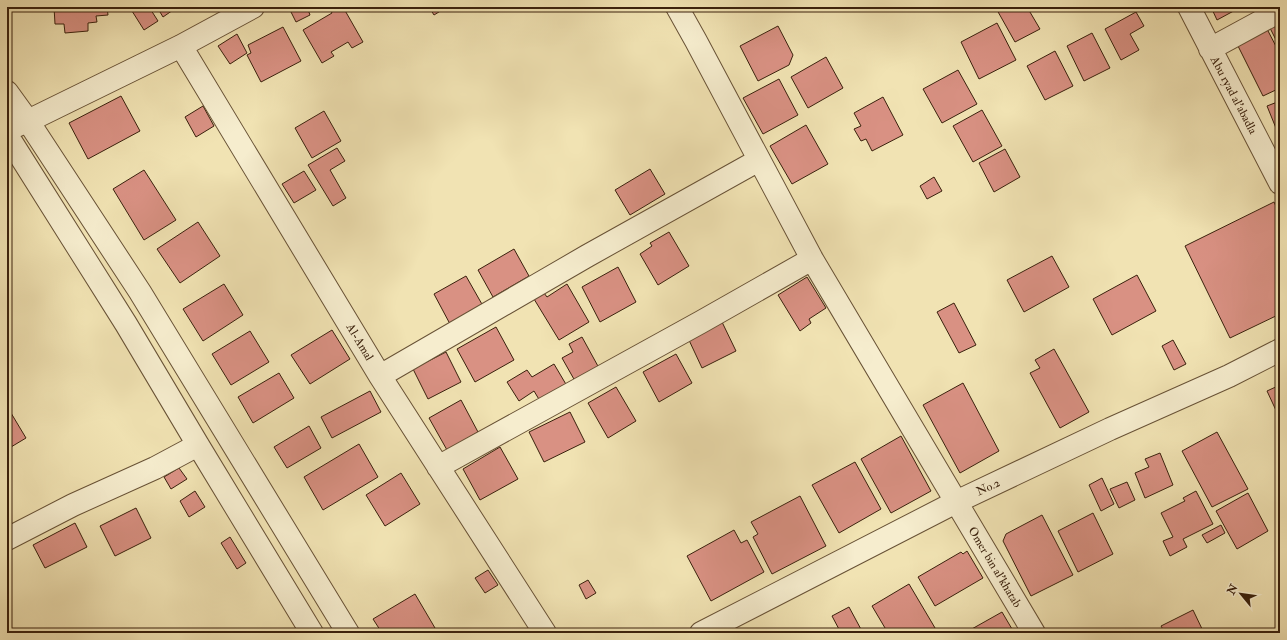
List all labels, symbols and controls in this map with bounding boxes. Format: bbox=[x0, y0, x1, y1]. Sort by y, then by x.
street label: Abu ryad al'abadla bbox=[1206, 53, 1261, 138]
street label: Al-Amal bbox=[342, 320, 376, 364]
street label: No.2 bbox=[974, 475, 1003, 499]
street label: Omer bin al'khatab bbox=[965, 524, 1025, 610]
north arrow bbox=[1221, 574, 1261, 614]
text: N bbox=[1224, 581, 1241, 598]

